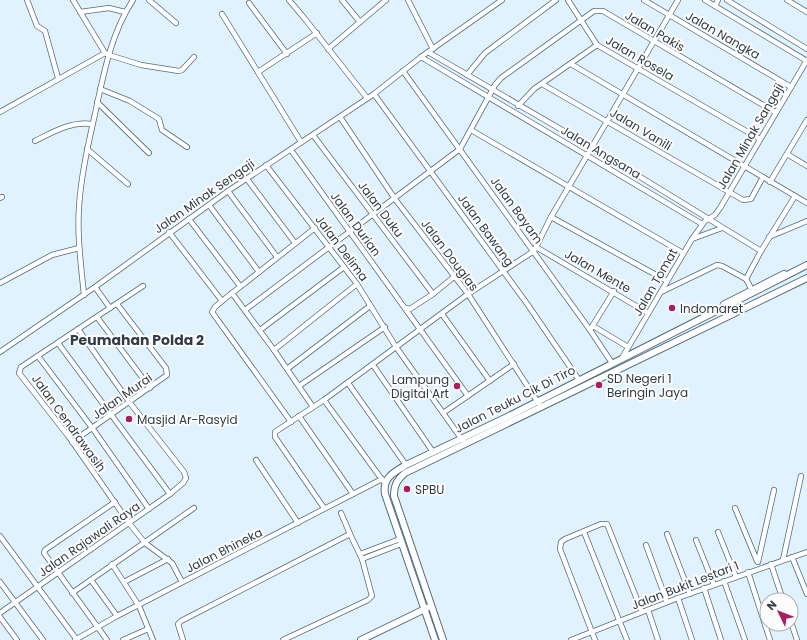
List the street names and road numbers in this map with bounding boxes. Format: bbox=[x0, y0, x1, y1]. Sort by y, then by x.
street label: Jalan Pakis bbox=[622, 6, 688, 56]
street label: Jalan Nangka bbox=[683, 7, 763, 63]
street label: Jalan Rosela bbox=[603, 32, 677, 84]
street label: Jalan Minak Sangaji bbox=[713, 80, 787, 192]
street label: Jalan Vanili bbox=[607, 104, 675, 154]
street label: Jalan Angsana bbox=[558, 121, 644, 183]
street label: Jalan Minak Sengaji bbox=[150, 155, 258, 237]
street label: Jalan Bayam bbox=[487, 173, 547, 247]
street label: Jalan Duku bbox=[354, 177, 408, 241]
street label: Jalan Durian bbox=[327, 188, 385, 260]
street label: Jalan Bawang bbox=[454, 190, 518, 270]
street label: Jalan Delima bbox=[312, 211, 372, 285]
street label: Jalan Douglas bbox=[417, 216, 483, 294]
street label: Jalan Mente bbox=[562, 245, 634, 297]
street label: Jalan Tomat bbox=[629, 245, 681, 319]
street label: Jalan Teuku Cik Di Tiro bbox=[452, 361, 578, 437]
street label: Jalan Murai bbox=[88, 369, 156, 423]
street label: Jalan Cendrawasih bbox=[28, 371, 110, 475]
street label: Jalan Rajawali Raya bbox=[35, 498, 143, 580]
street label: Jalan Bhineka bbox=[183, 523, 265, 577]
street label: Jalan Bukit Lestari 1 bbox=[629, 557, 741, 613]

